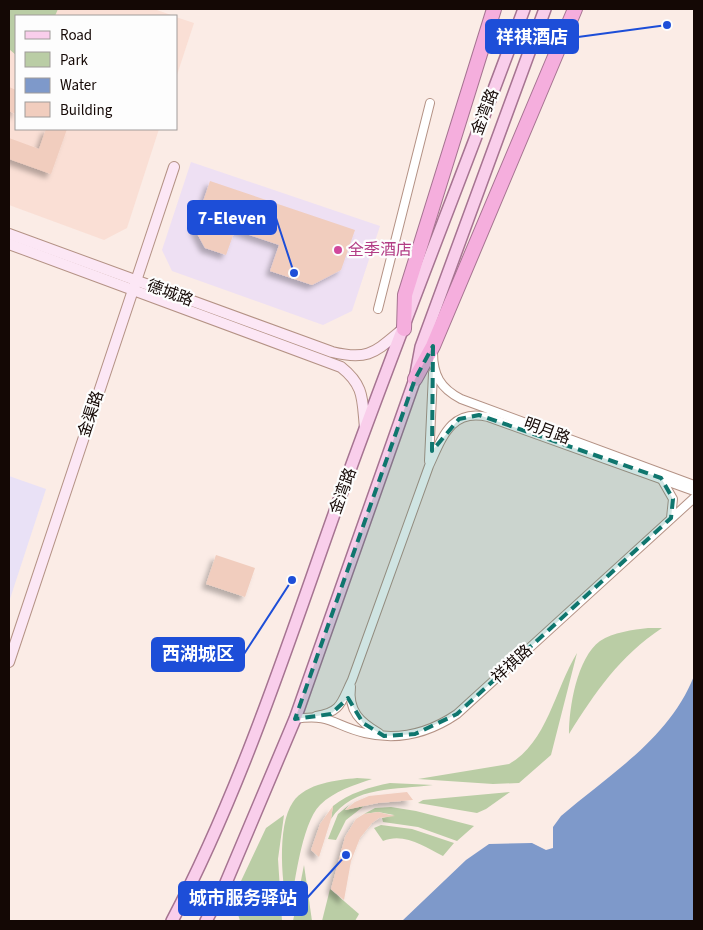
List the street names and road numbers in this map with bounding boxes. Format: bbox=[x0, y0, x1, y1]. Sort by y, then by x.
street label: 金湾路 bbox=[466, 86, 504, 138]
street label: 德城路 bbox=[144, 274, 196, 312]
street label: 金渠路 bbox=[73, 388, 109, 440]
street label: 明月路 bbox=[521, 412, 573, 450]
street label: 金湾路 bbox=[324, 465, 362, 517]
street label: 祥祺路 bbox=[487, 640, 537, 688]

